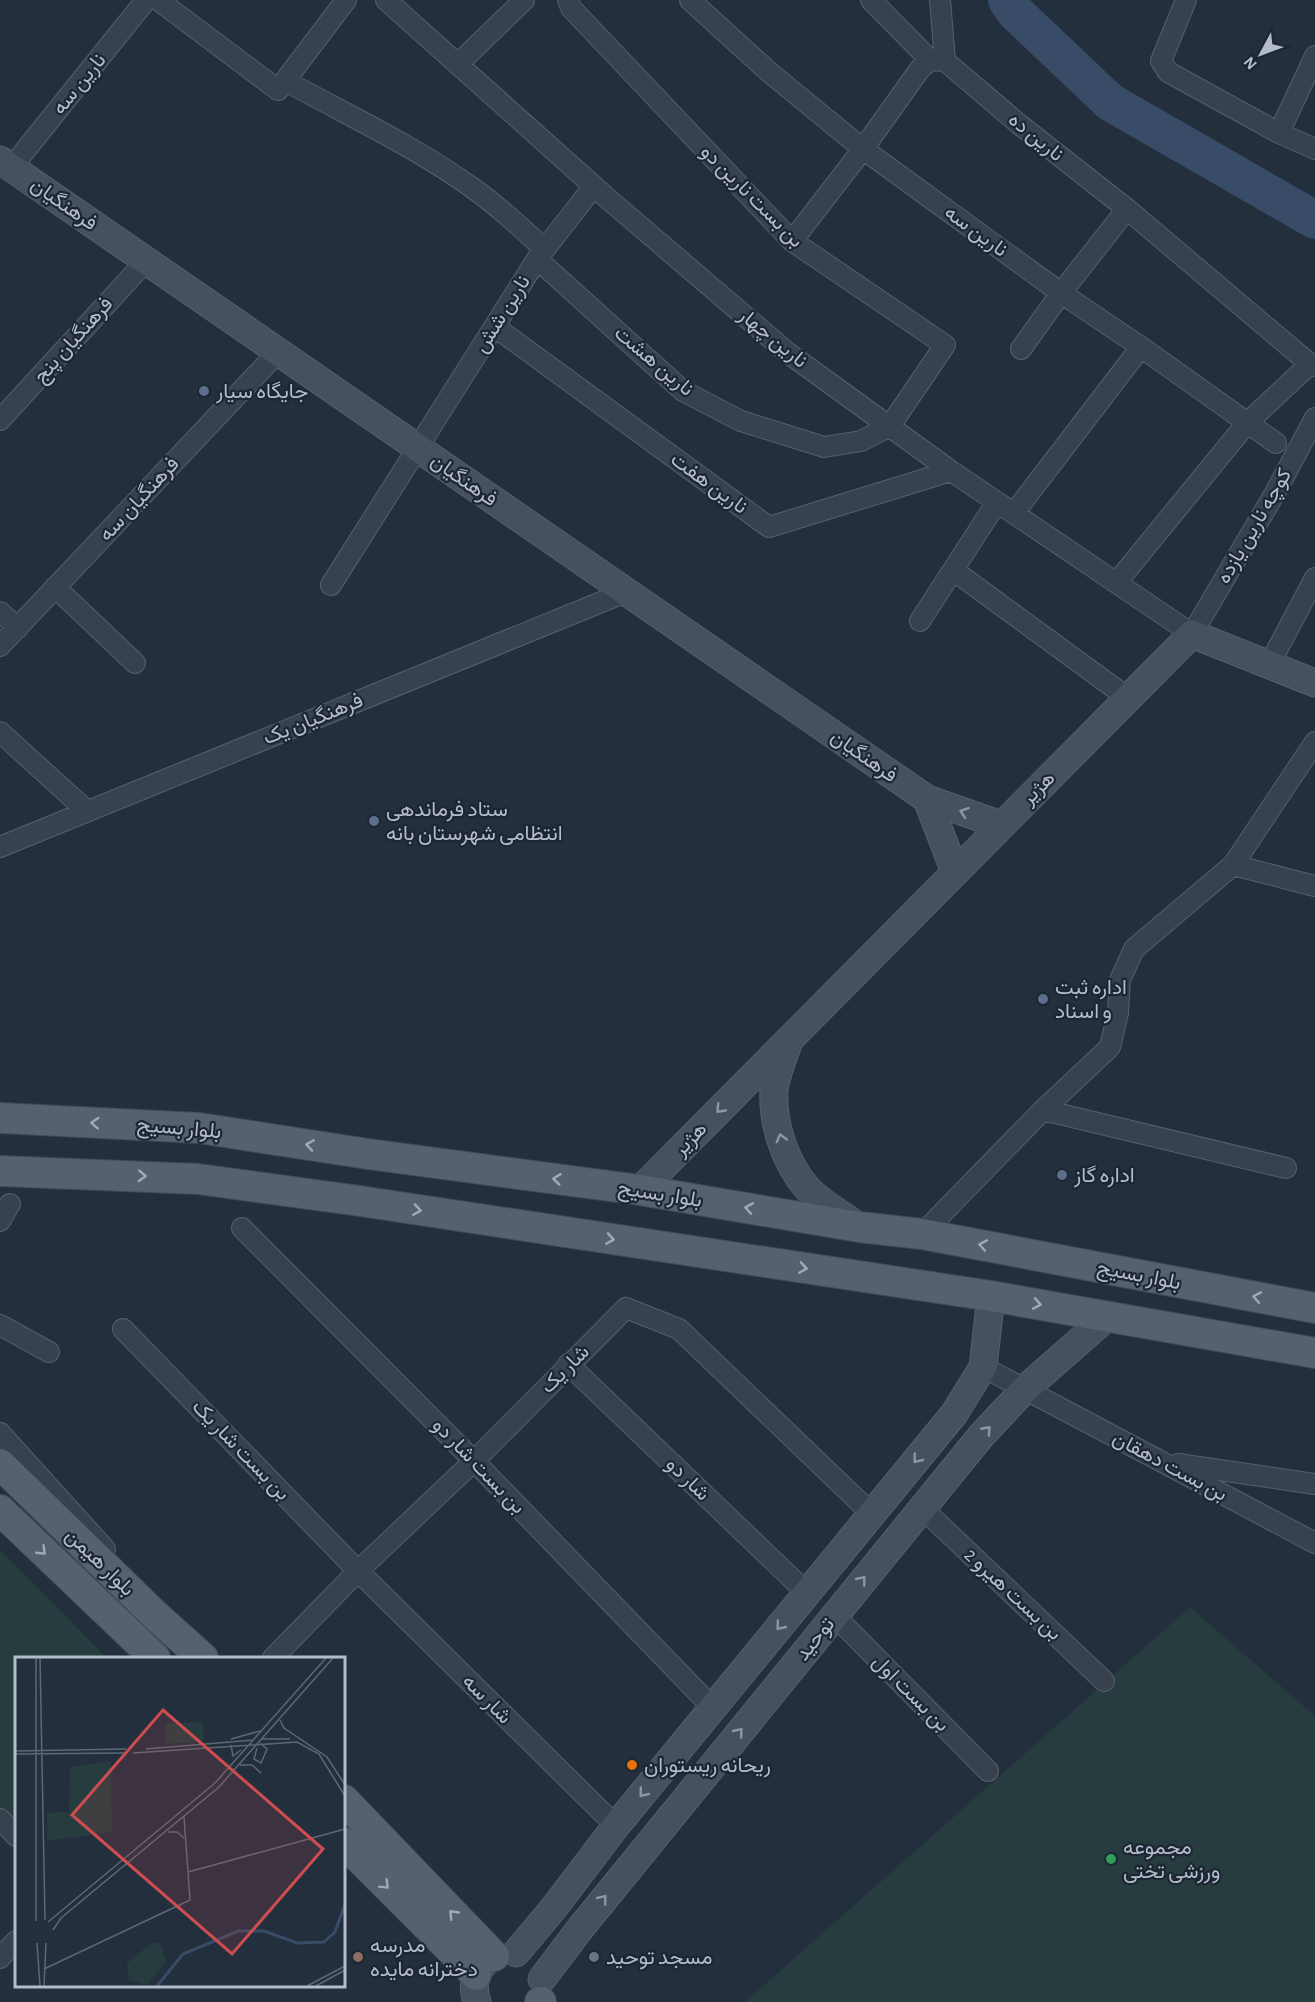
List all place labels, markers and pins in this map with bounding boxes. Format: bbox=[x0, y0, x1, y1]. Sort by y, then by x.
place label: جایگاه سیار bbox=[215, 381, 308, 404]
marker: جایگاه سیار bbox=[197, 384, 211, 398]
place label: ستاد فرماندهی انتظامی شهرستان بانه bbox=[386, 799, 563, 846]
marker: ستاد فرماندهی انتظامی شهرستان بانه bbox=[367, 814, 381, 828]
place label: اداره ثبت و اسناد bbox=[1055, 977, 1127, 1024]
marker: اداره ثبت و اسناد bbox=[1036, 992, 1050, 1006]
place label: اداره گاز bbox=[1073, 1165, 1135, 1188]
marker: اداره گاز bbox=[1055, 1168, 1069, 1182]
place label: ریحانە ریستوران bbox=[644, 1755, 771, 1778]
marker: ریحانە ریستوران bbox=[625, 1758, 639, 1772]
place label: مجموعه ورزشی تختی bbox=[1123, 1837, 1220, 1884]
marker: مجموعه ورزشی تختی bbox=[1104, 1852, 1118, 1866]
place label: مدرسه دخترانه مایده bbox=[370, 1935, 478, 1982]
place label: مسجد توحید bbox=[606, 1947, 713, 1970]
marker: مدرسه دخترانه مایده bbox=[351, 1950, 365, 1964]
marker: مسجد توحید bbox=[587, 1950, 601, 1964]

